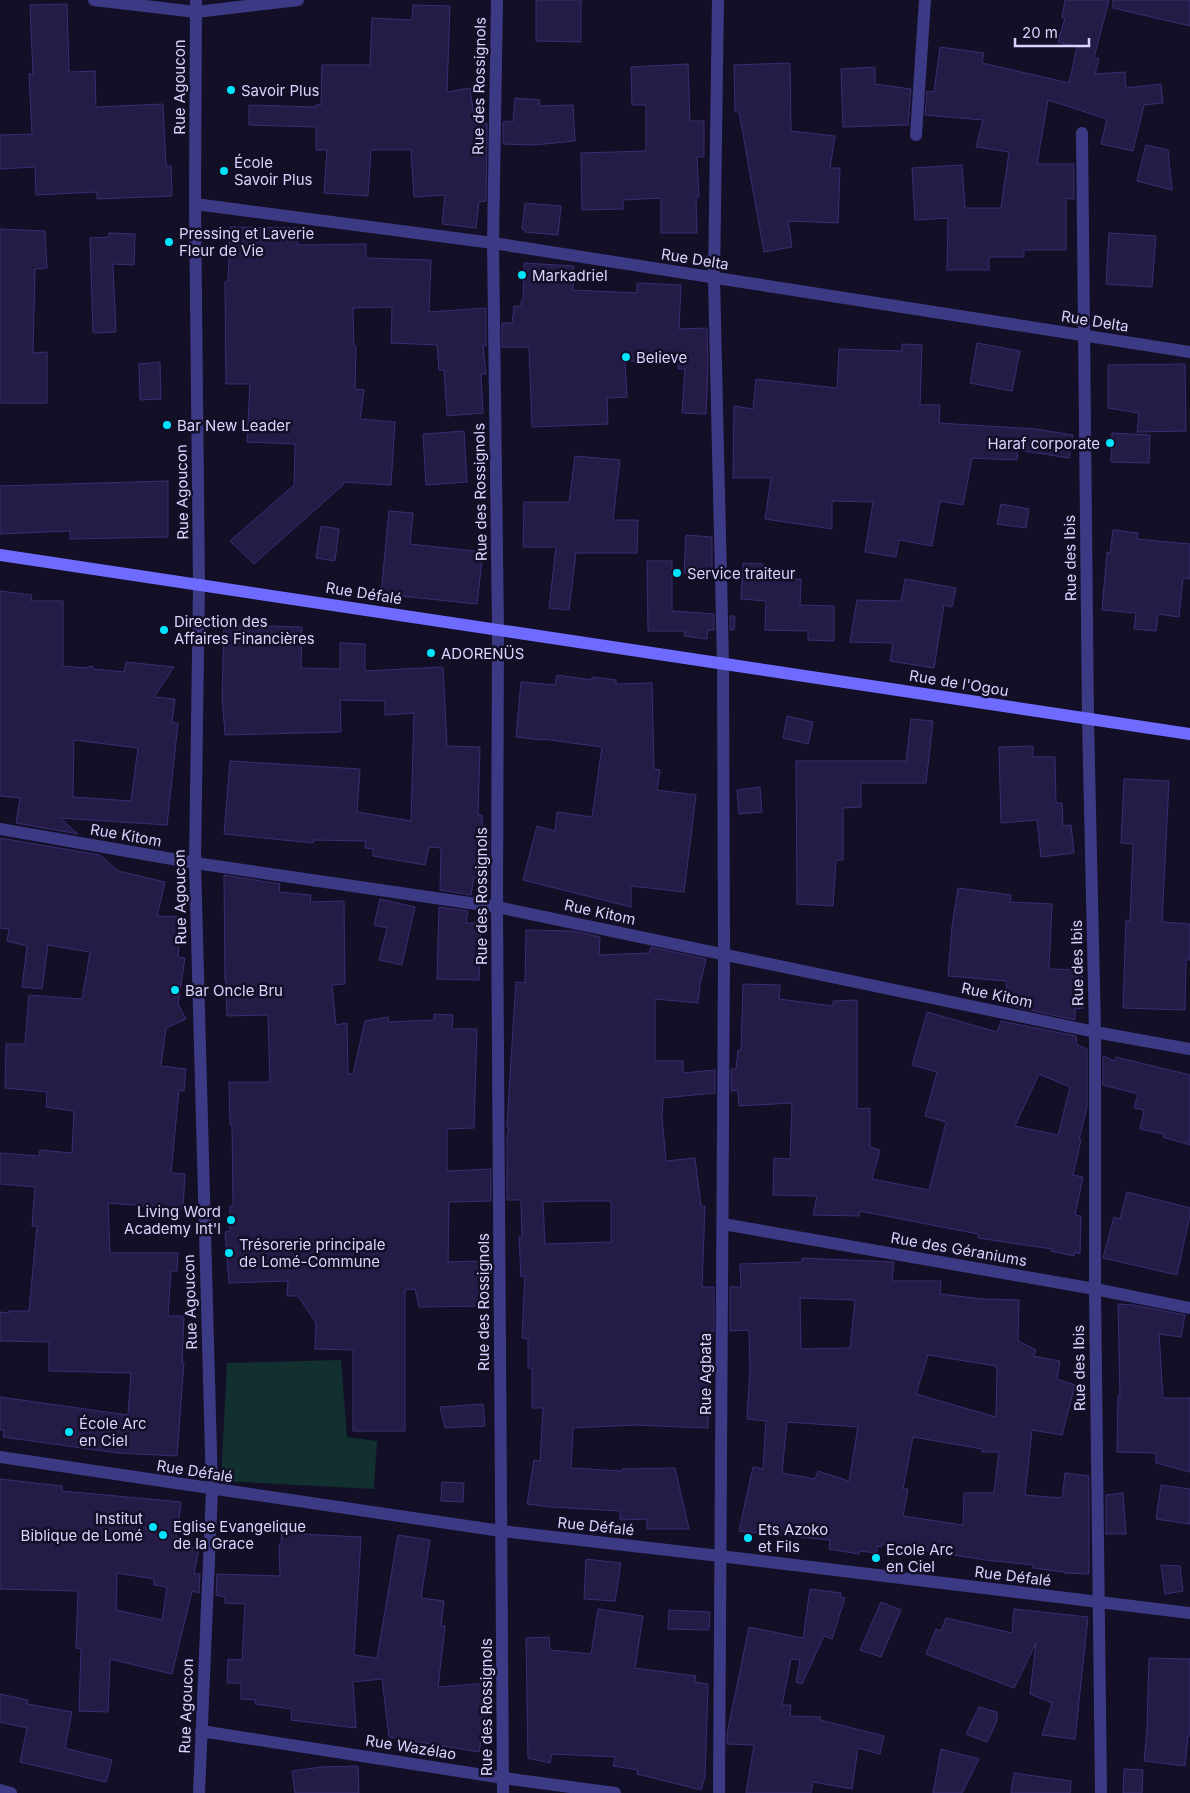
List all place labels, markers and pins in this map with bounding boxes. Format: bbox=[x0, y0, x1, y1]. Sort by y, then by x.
place label: Savoir Plus bbox=[241, 81, 320, 100]
marker: Savoir Plus bbox=[225, 84, 237, 96]
place label: École Savoir Plus bbox=[234, 153, 313, 189]
marker: École Savoir Plus bbox=[218, 165, 230, 177]
place label: Pressing et Laverie Fleur de Vie bbox=[179, 224, 314, 260]
marker: Pressing et Laverie Fleur de Vie bbox=[163, 236, 175, 248]
place label: Markadriel bbox=[532, 266, 608, 285]
marker: Markadriel bbox=[516, 269, 528, 281]
place label: Believe bbox=[636, 348, 687, 367]
marker: Believe bbox=[620, 351, 632, 363]
place label: Bar New Leader bbox=[177, 416, 291, 435]
marker: Bar New Leader bbox=[161, 419, 173, 431]
place label: Haraf corporate bbox=[987, 434, 1100, 453]
marker: Haraf corporate bbox=[1104, 437, 1116, 449]
place label: Service traiteur bbox=[687, 564, 796, 583]
marker: Service traiteur bbox=[671, 567, 683, 579]
place label: Direction des Affaires Financières bbox=[174, 612, 315, 648]
marker: Direction des Affaires Financières bbox=[158, 624, 170, 636]
place label: ADORENÜS bbox=[441, 644, 524, 663]
marker: ADORENÜS bbox=[425, 647, 437, 659]
place label: Bar Oncle Bru bbox=[185, 981, 283, 1000]
marker: Bar Oncle Bru bbox=[169, 984, 181, 996]
place label: Living Word Academy Int'l bbox=[124, 1202, 221, 1238]
marker: Living Word Academy Int'l bbox=[225, 1214, 237, 1226]
place label: Trésorerie principale de Lomé-Commune bbox=[239, 1235, 385, 1271]
marker: Trésorerie principale de Lomé-Commune bbox=[223, 1247, 235, 1259]
place label: École Arc en Ciel bbox=[79, 1414, 147, 1450]
marker: École Arc en Ciel bbox=[63, 1426, 75, 1438]
place label: Institut Biblique de Lomé bbox=[21, 1509, 143, 1545]
place label: Eglise Evangelique de la Grace bbox=[173, 1517, 306, 1553]
place label: Ets Azoko et Fils bbox=[758, 1520, 828, 1556]
marker: Institut Biblique de Lomé bbox=[147, 1521, 159, 1533]
marker: Eglise Evangelique de la Grace bbox=[157, 1529, 169, 1541]
marker: Ets Azoko et Fils bbox=[742, 1532, 754, 1544]
place label: Ecole Arc en Ciel bbox=[886, 1540, 954, 1576]
marker: Ecole Arc en Ciel bbox=[870, 1552, 882, 1564]

